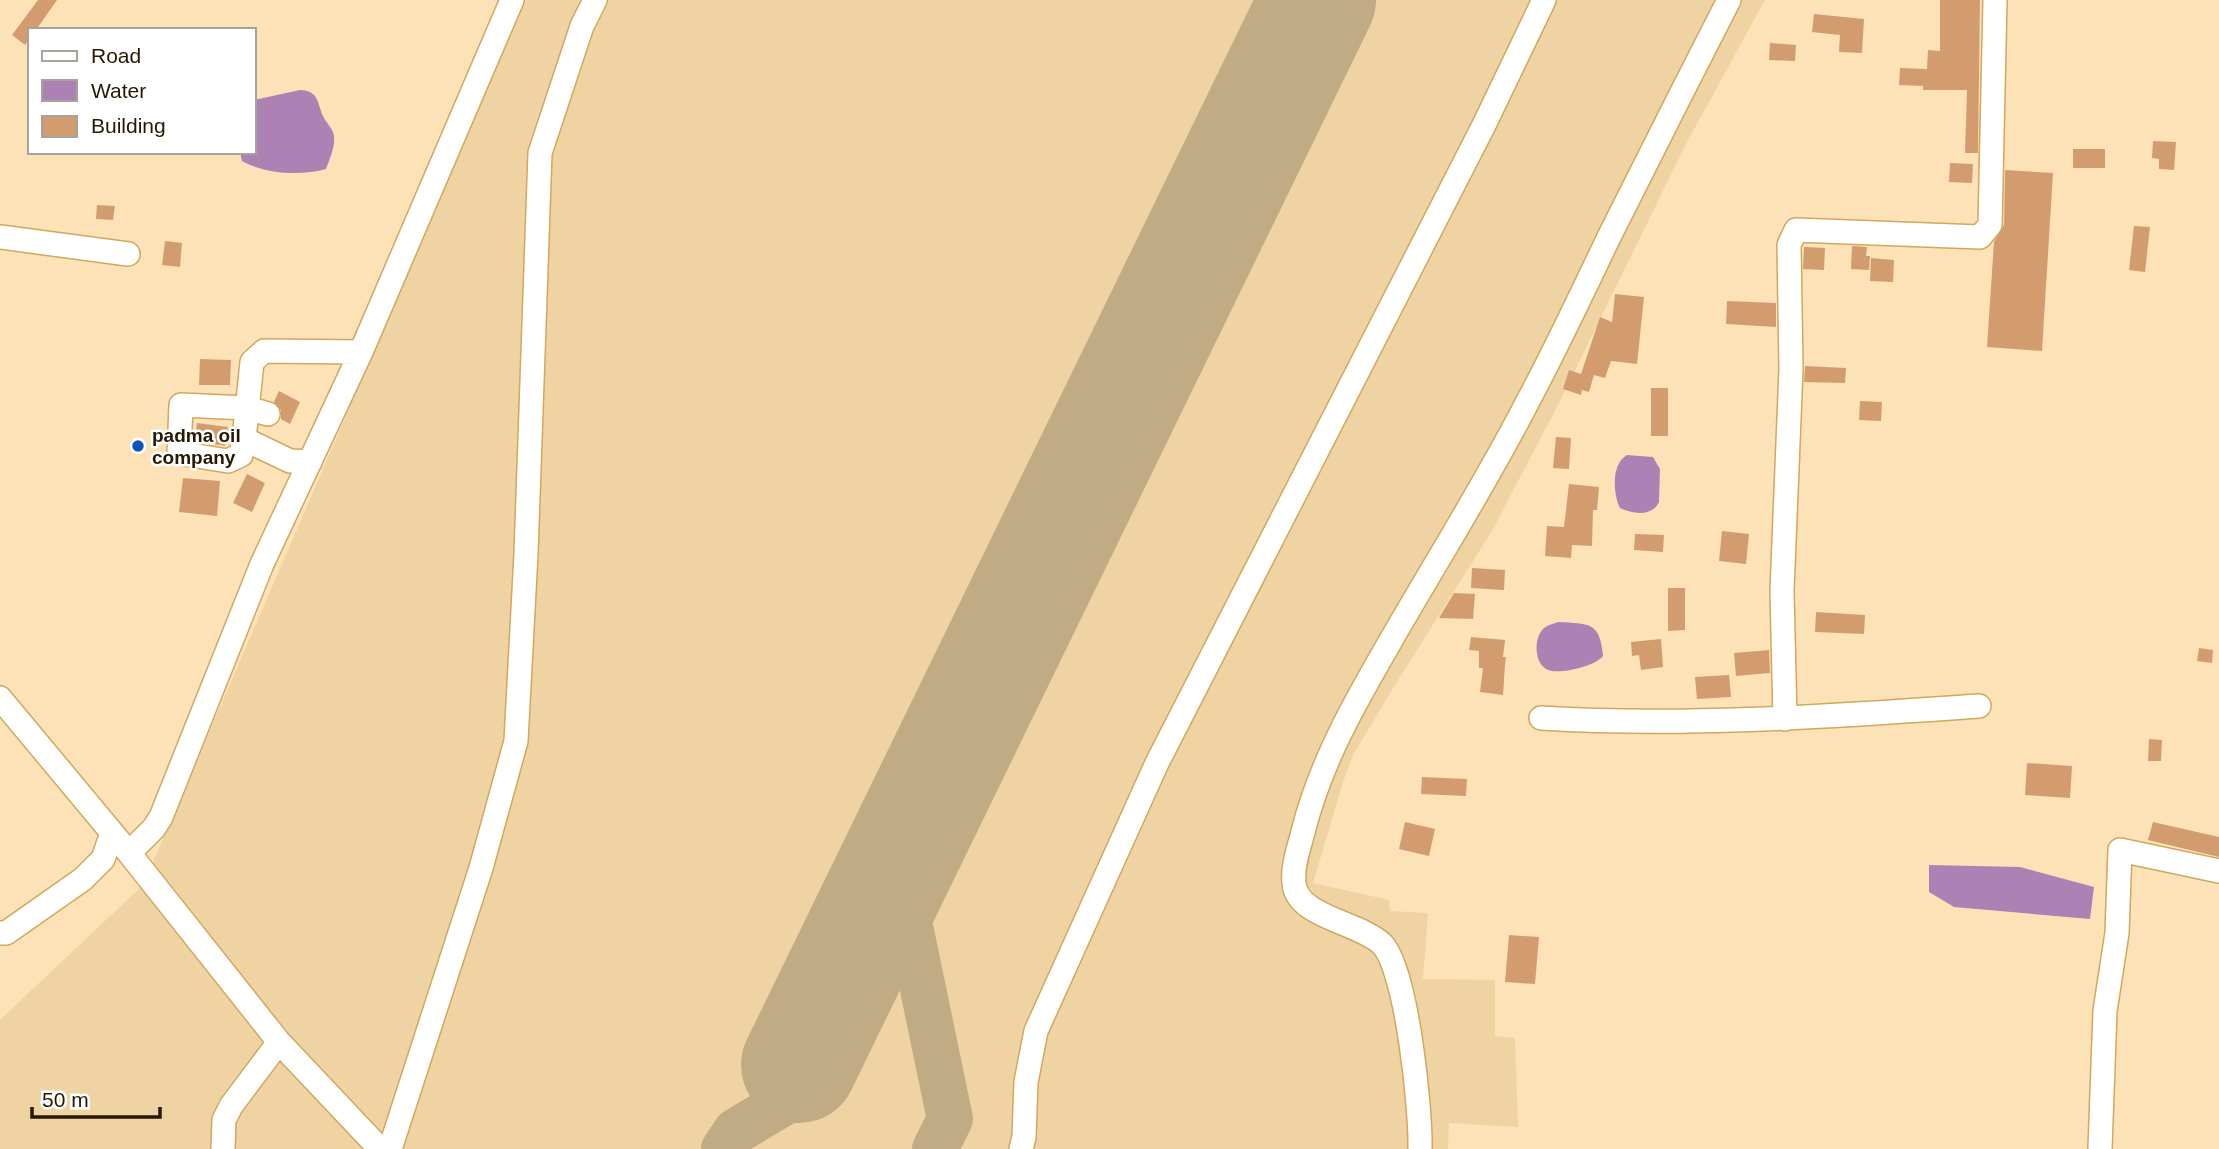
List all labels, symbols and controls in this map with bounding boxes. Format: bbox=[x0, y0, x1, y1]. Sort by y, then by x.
legend bbox=[28, 28, 256, 154]
text: Road bbox=[91, 44, 141, 67]
text: Water bbox=[91, 79, 146, 102]
text: Building bbox=[91, 114, 166, 137]
place label: padma oil company bbox=[152, 425, 241, 468]
marker: padma oil company bbox=[130, 438, 146, 454]
scale bar bbox=[32, 1076, 159, 1120]
text: 50 m bbox=[42, 1088, 89, 1111]

